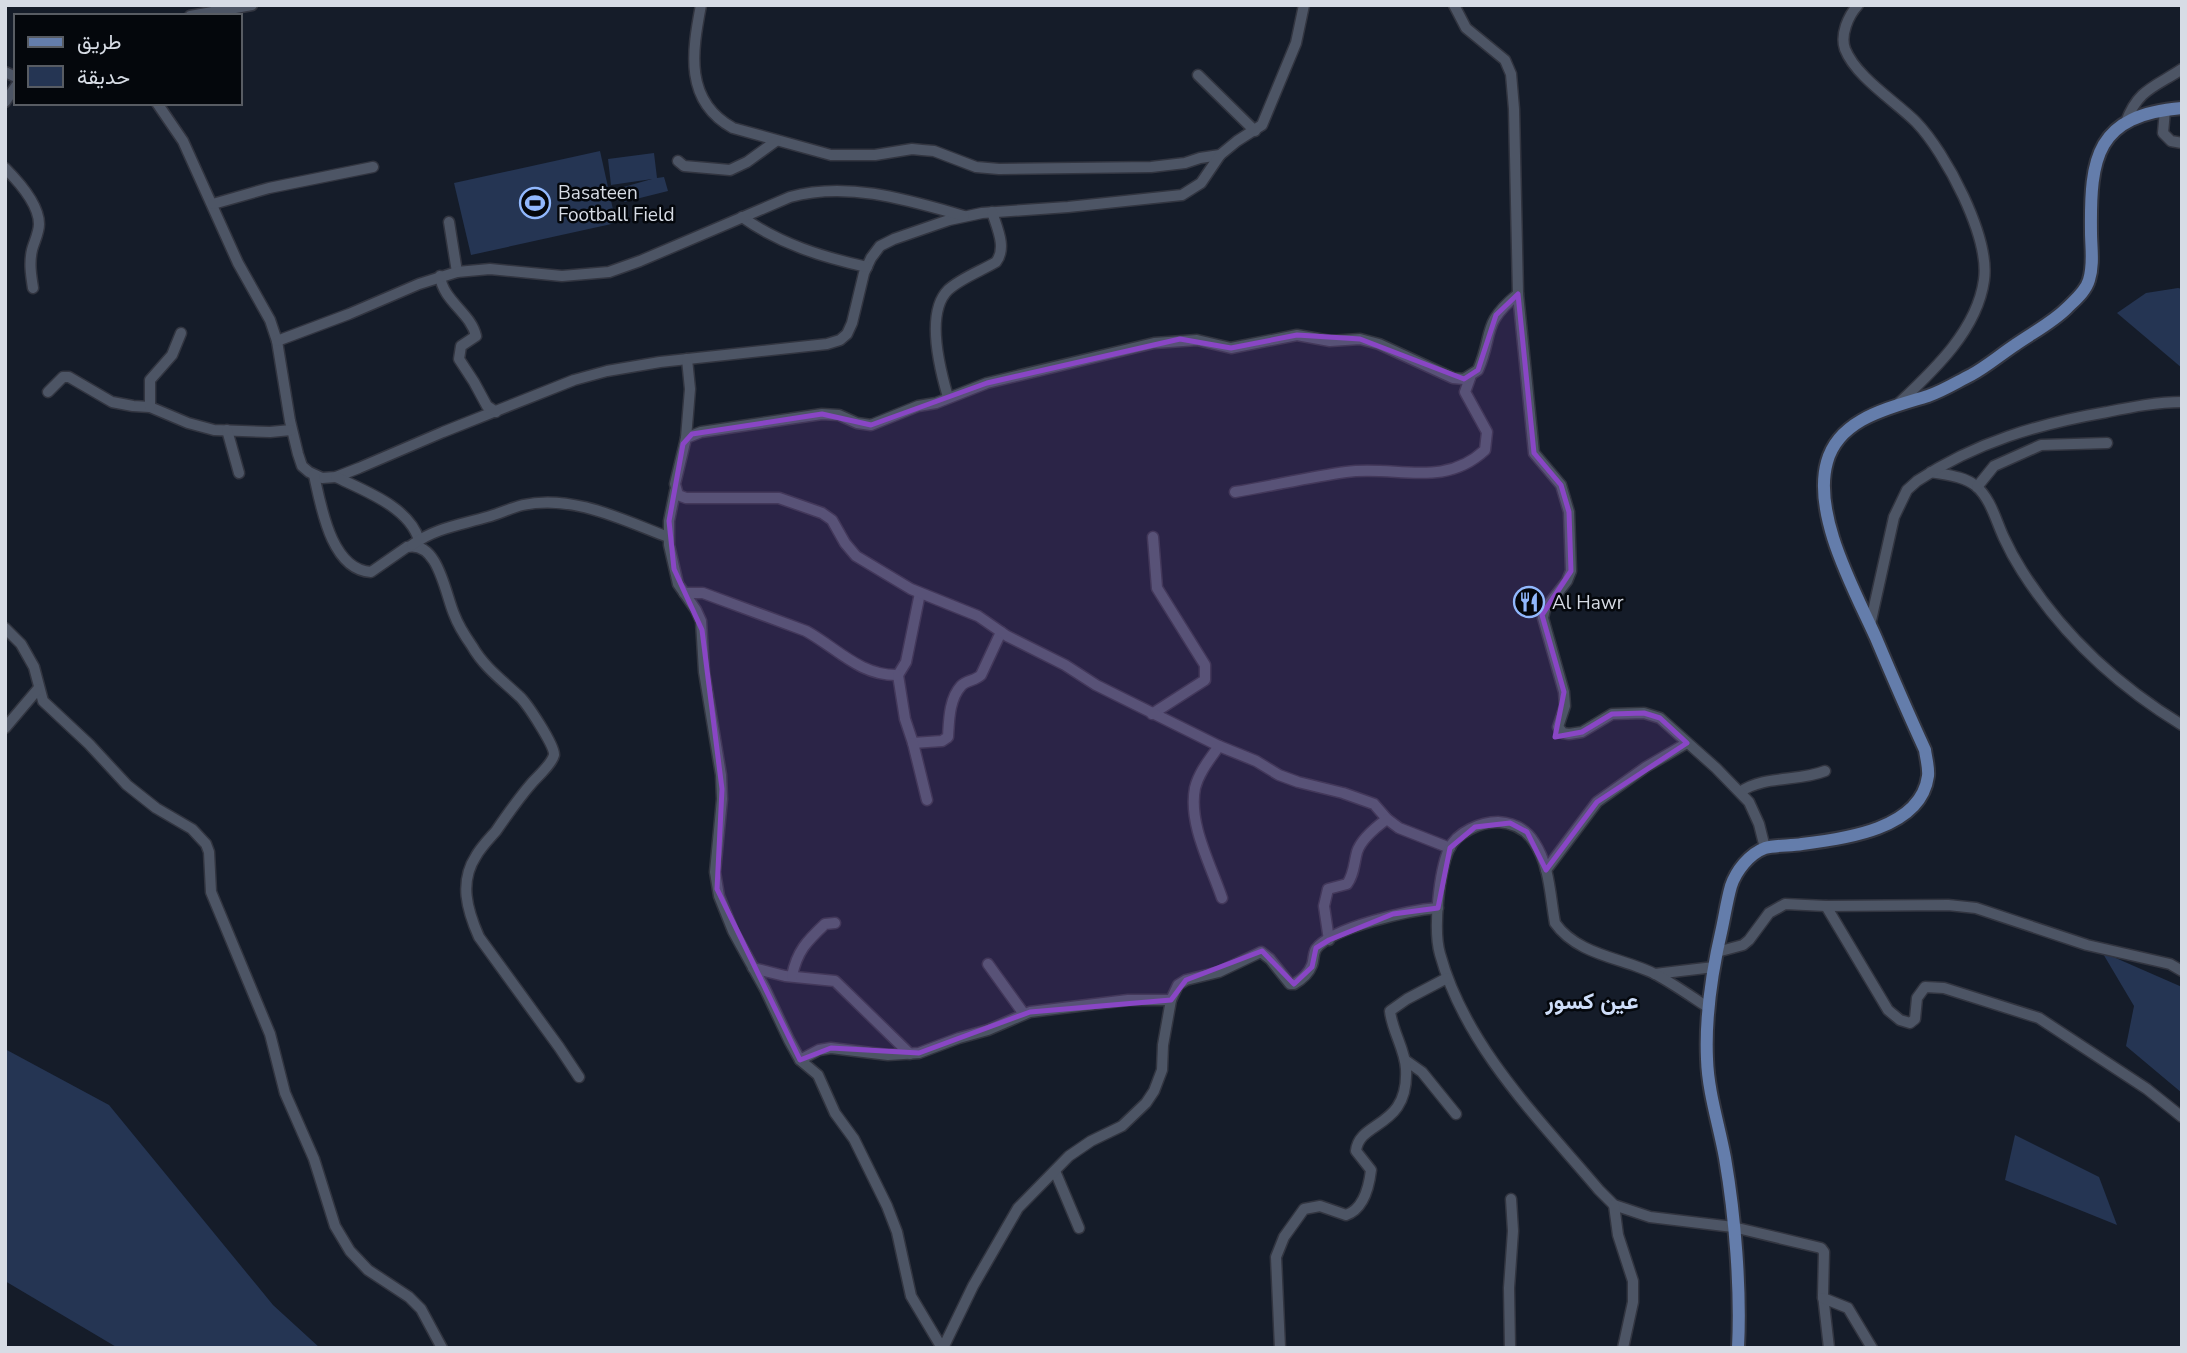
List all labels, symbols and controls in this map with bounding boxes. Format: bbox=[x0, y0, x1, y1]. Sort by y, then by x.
legend bbox=[14, 14, 242, 105]
text: طريق bbox=[77, 28, 122, 56]
text: حديقة bbox=[77, 63, 130, 91]
place label: Basateen Football Field bbox=[558, 180, 675, 228]
sports icon: Basateen Football Field bbox=[518, 186, 552, 220]
restaurant icon: Al Hawr bbox=[1512, 585, 1546, 619]
place label: Al Hawr bbox=[1552, 590, 1624, 616]
district label: عين كسور bbox=[1545, 986, 1638, 1017]

